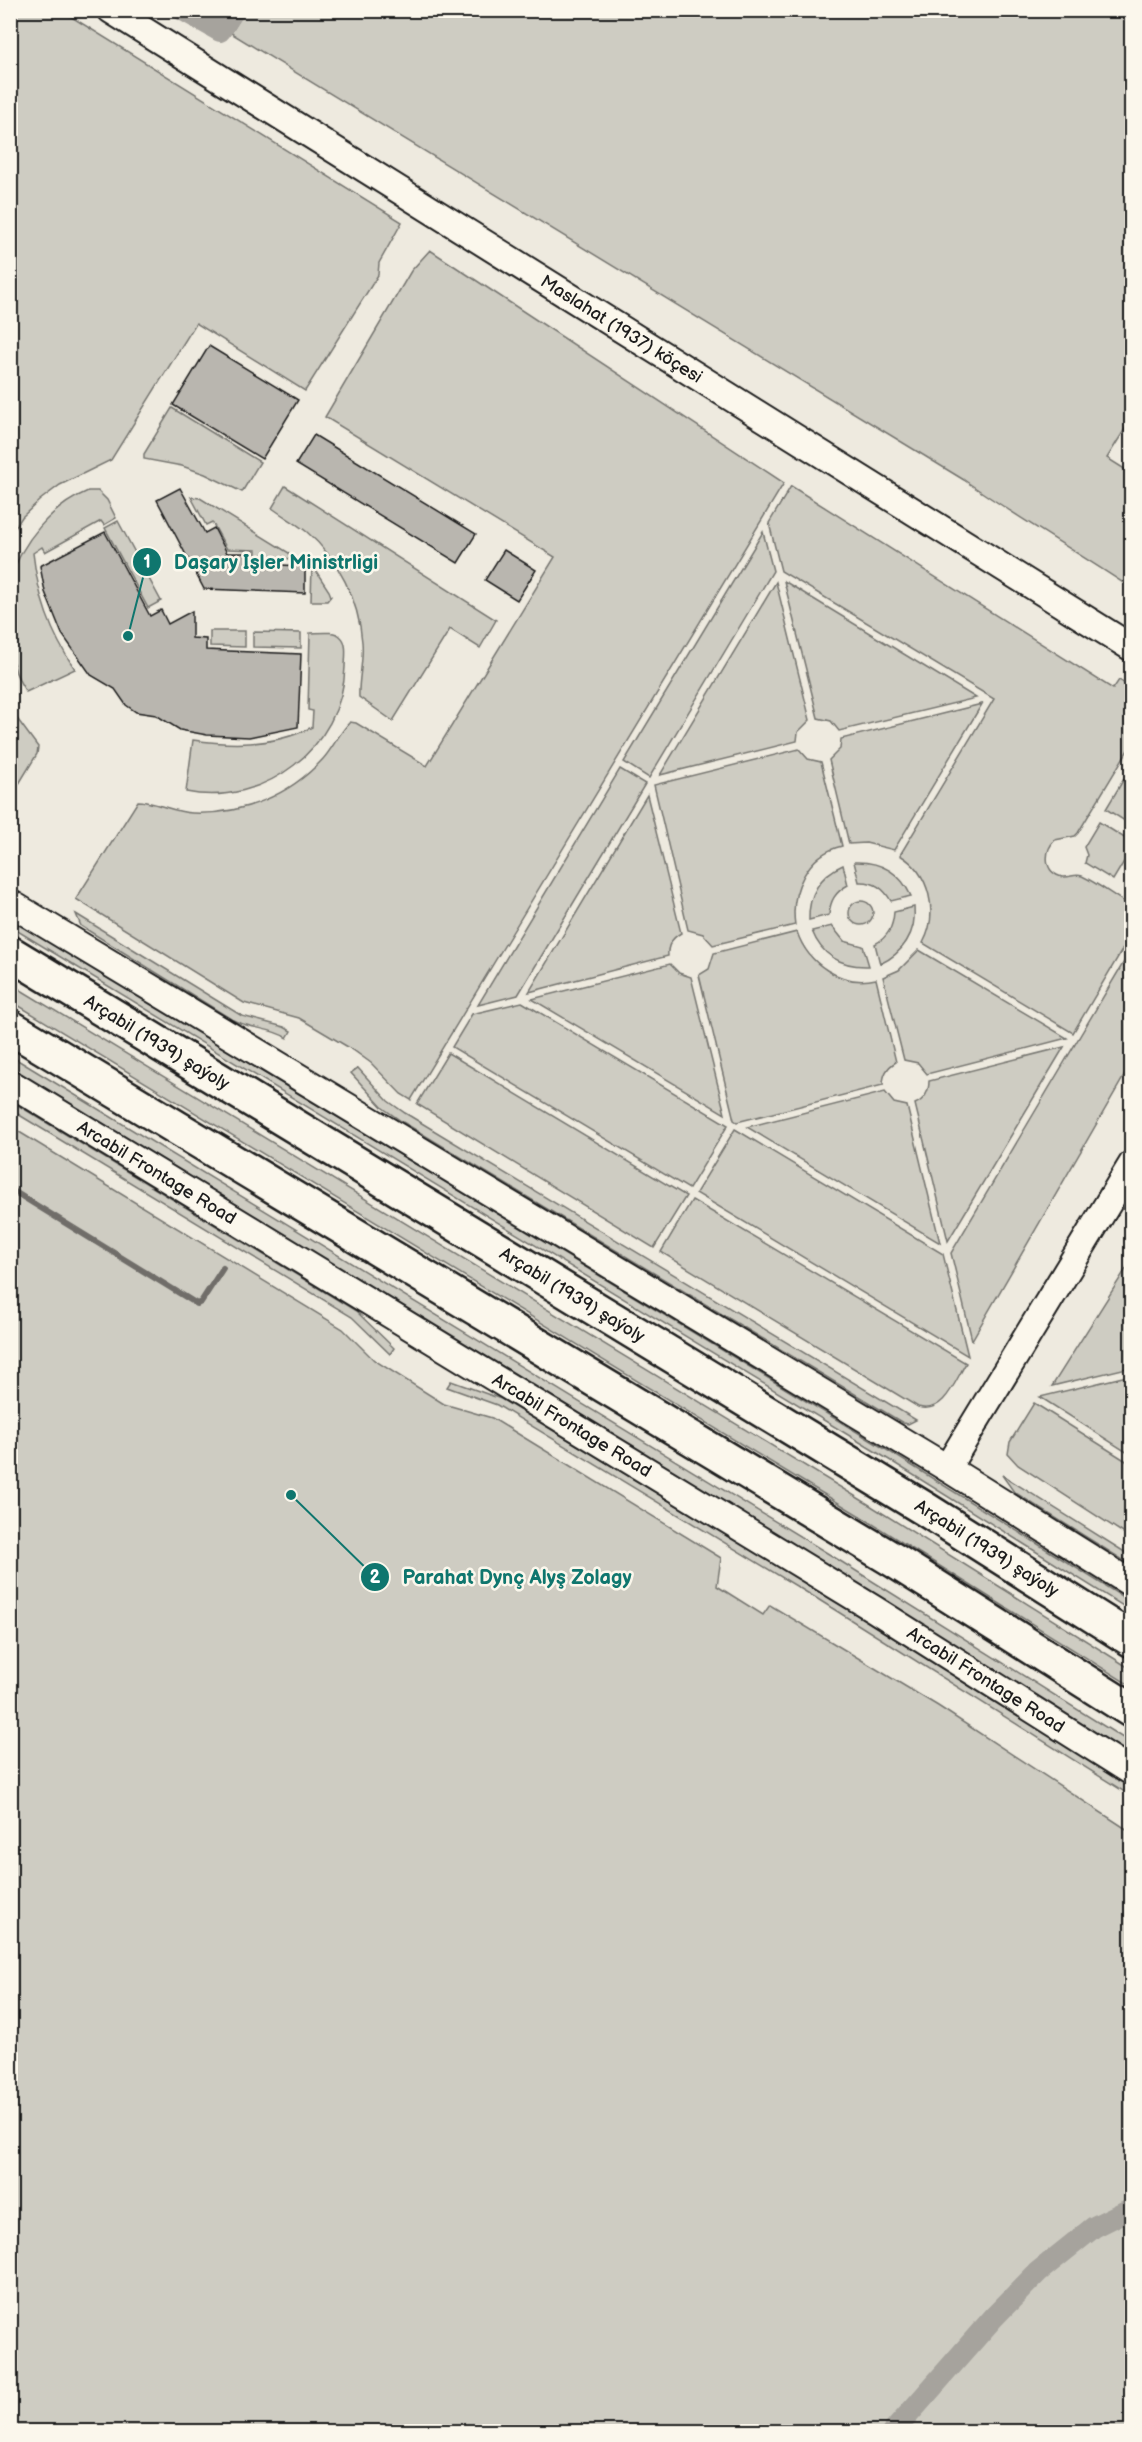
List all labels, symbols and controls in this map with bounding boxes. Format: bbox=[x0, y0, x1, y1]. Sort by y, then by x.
street label: Maslahat (1937) köçesi bbox=[537, 271, 706, 387]
callout: Daşary Işler Ministrligi bbox=[132, 543, 391, 581]
text: Daşary Işler Ministrligi bbox=[174, 551, 378, 575]
text: 1 bbox=[143, 552, 151, 573]
street label: Arçabil (1939) şaýoly bbox=[80, 990, 234, 1095]
street label: Arcabil Frontage Road bbox=[74, 1116, 240, 1229]
street label: Arçabil (1939) şaýoly bbox=[496, 1243, 650, 1347]
street label: Arcabil Frontage Road bbox=[489, 1369, 655, 1482]
street label: Arçabil (1939) şaýoly bbox=[911, 1495, 1064, 1602]
callout: Parahat Dynç Alyş Zolagy bbox=[360, 1558, 644, 1596]
text: Parahat Dynç Alyş Zolagy bbox=[402, 1566, 632, 1590]
text: 2 bbox=[370, 1567, 381, 1588]
street label: Arcabil Frontage Road bbox=[903, 1622, 1069, 1737]

